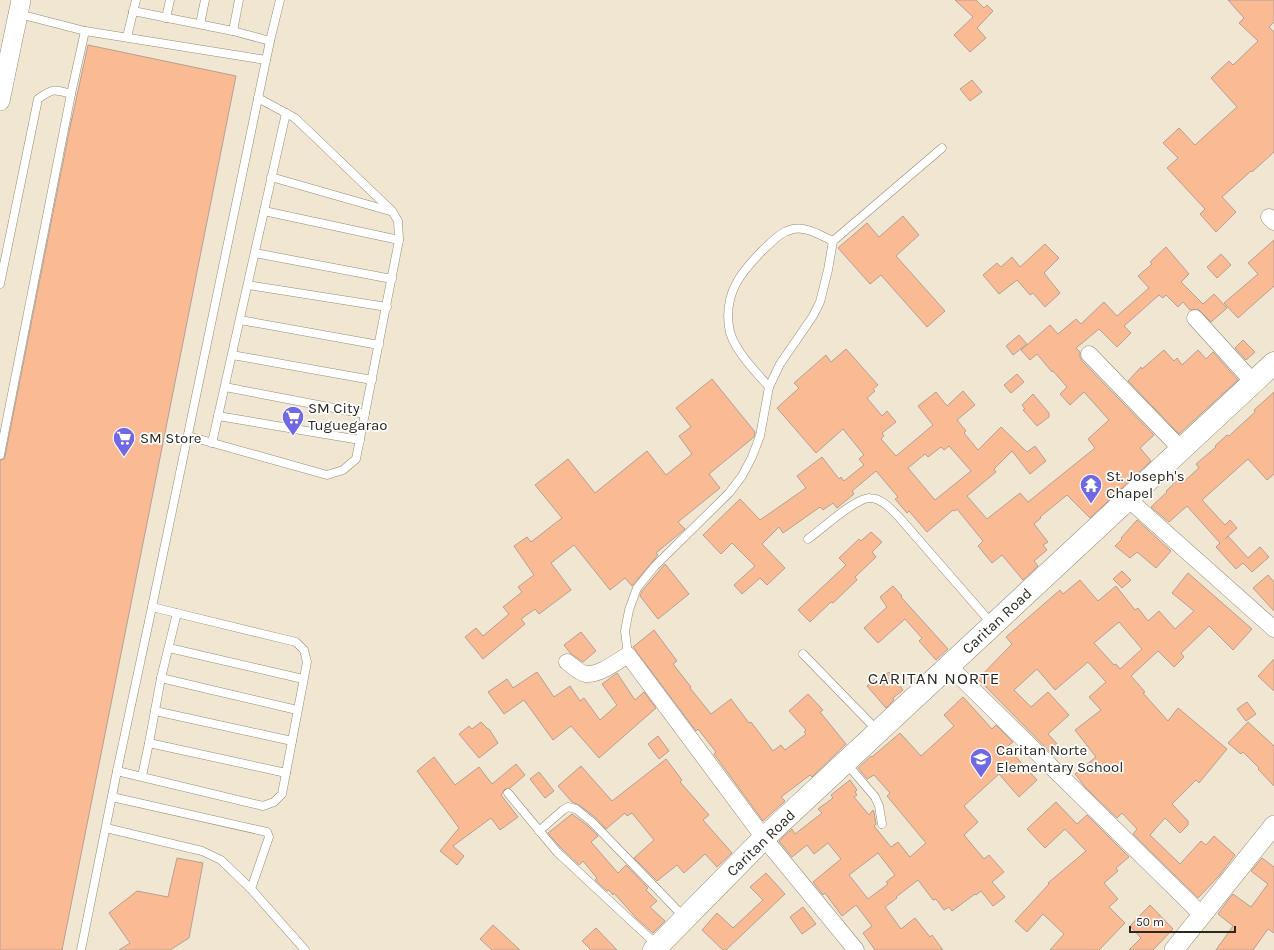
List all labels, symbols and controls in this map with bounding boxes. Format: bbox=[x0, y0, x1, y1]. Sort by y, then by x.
place label: SM City Tuguegarao bbox=[308, 399, 387, 434]
supermarket icon: SM City Tuguegarao bbox=[280, 404, 306, 437]
supermarket icon: SM Store bbox=[111, 425, 137, 458]
place label: SM Store bbox=[140, 429, 201, 447]
place label: St. Joseph's Chapel bbox=[1106, 467, 1185, 502]
temple icon: St. Joseph's Chapel bbox=[1078, 472, 1104, 505]
street label: Caritan Road bbox=[959, 584, 1035, 658]
district label: CARITAN NORTE bbox=[868, 668, 1000, 688]
place label: Caritan Norte Elementary School bbox=[996, 741, 1123, 776]
school or university icon: Caritan Norte Elementary School bbox=[968, 746, 994, 779]
street label: Caritan Road bbox=[723, 806, 799, 880]
scale bar bbox=[1130, 908, 1235, 934]
text: 50 m bbox=[1136, 915, 1164, 929]

